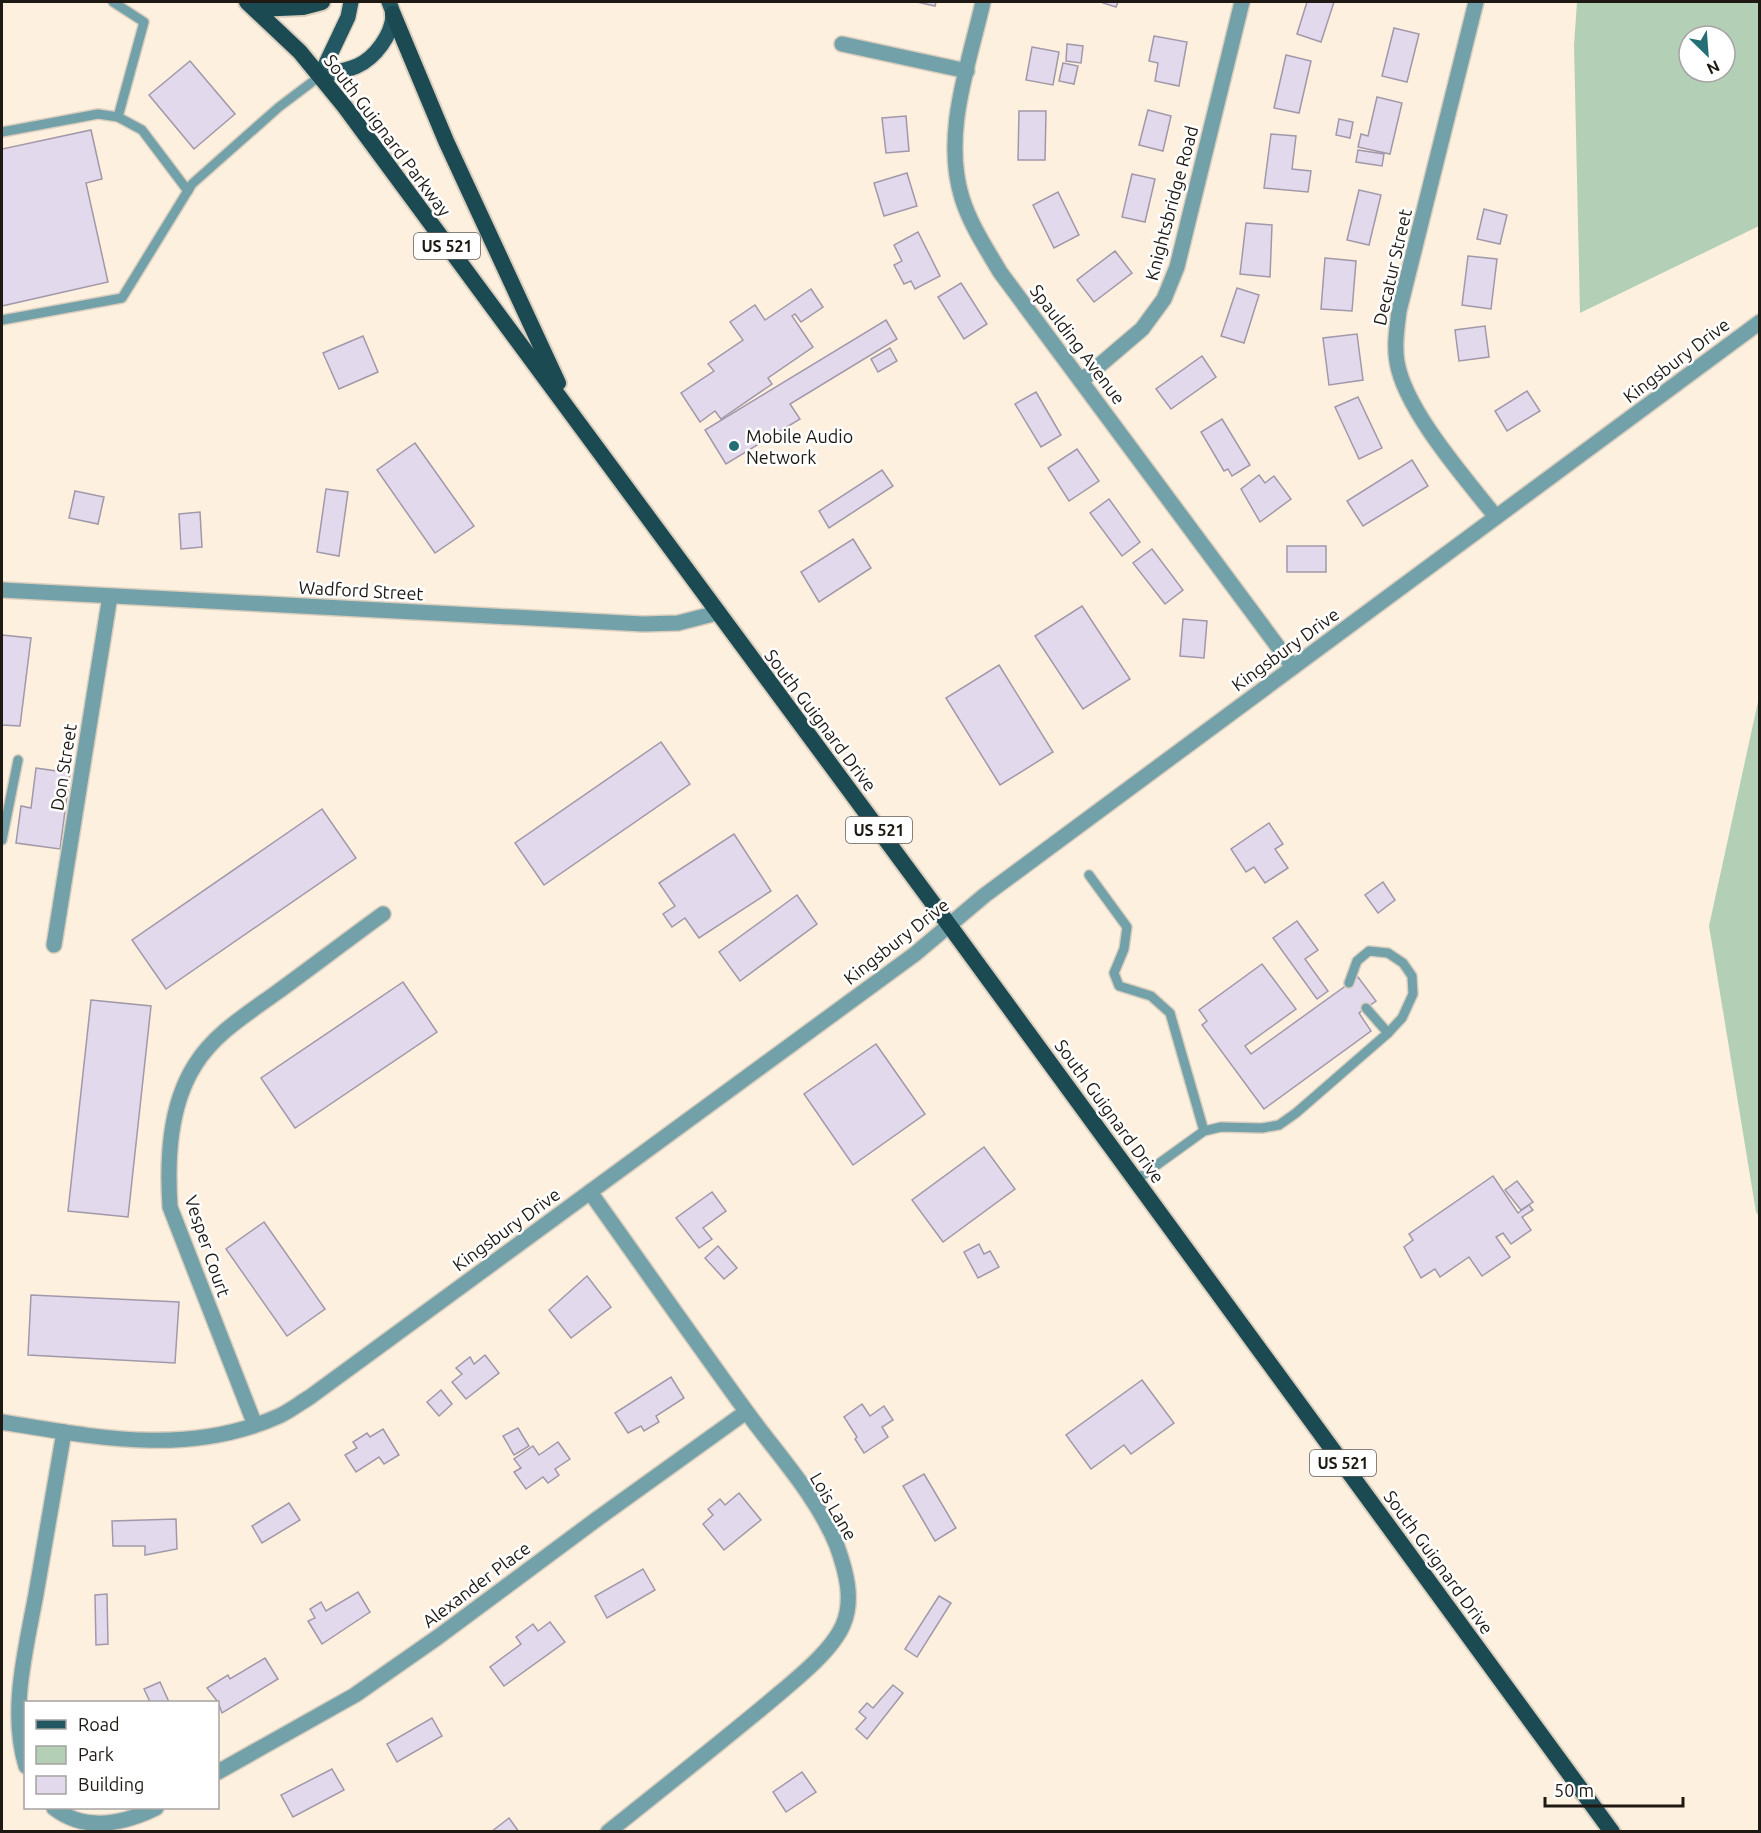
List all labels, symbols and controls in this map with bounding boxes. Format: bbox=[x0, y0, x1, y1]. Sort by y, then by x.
north arrow bbox=[1677, 24, 1737, 84]
street label: South Guignard Parkway bbox=[321, 50, 456, 220]
text: N bbox=[1704, 57, 1723, 78]
street label: Knightsbridge Road bbox=[1141, 123, 1201, 283]
street label: Decatur Street bbox=[1369, 207, 1415, 327]
road number: US 521 bbox=[414, 233, 480, 259]
street label: Spaulding Avenue bbox=[1027, 280, 1129, 408]
street label: Kingsbury Drive bbox=[1619, 314, 1733, 406]
place label: Mobile Audio Network bbox=[746, 426, 853, 467]
marker: Mobile Audio Network bbox=[727, 439, 741, 453]
street label: Wadford Street bbox=[298, 577, 424, 603]
street label: Kingsbury Drive bbox=[1228, 603, 1342, 695]
street label: South Guignard Drive bbox=[761, 645, 881, 795]
street label: Don Street bbox=[46, 722, 80, 812]
road number: US 521 bbox=[846, 817, 912, 843]
street label: Kingsbury Drive bbox=[840, 894, 952, 988]
street label: South Guignard Drive bbox=[1051, 1035, 1169, 1187]
street label: Kingsbury Drive bbox=[449, 1183, 563, 1275]
street label: Vesper Court bbox=[181, 1193, 235, 1299]
road number: US 521 bbox=[1310, 1450, 1376, 1476]
street label: Lois Lane bbox=[807, 1469, 861, 1543]
street label: South Guignard Drive bbox=[1380, 1486, 1498, 1638]
street label: Alexander Place bbox=[418, 1537, 534, 1631]
legend bbox=[24, 1701, 219, 1809]
text: Road bbox=[78, 1714, 120, 1734]
text: Park bbox=[78, 1744, 114, 1764]
scale bar bbox=[1545, 1770, 1683, 1808]
text: Building bbox=[78, 1774, 144, 1794]
text: 50 m bbox=[1554, 1780, 1594, 1800]

